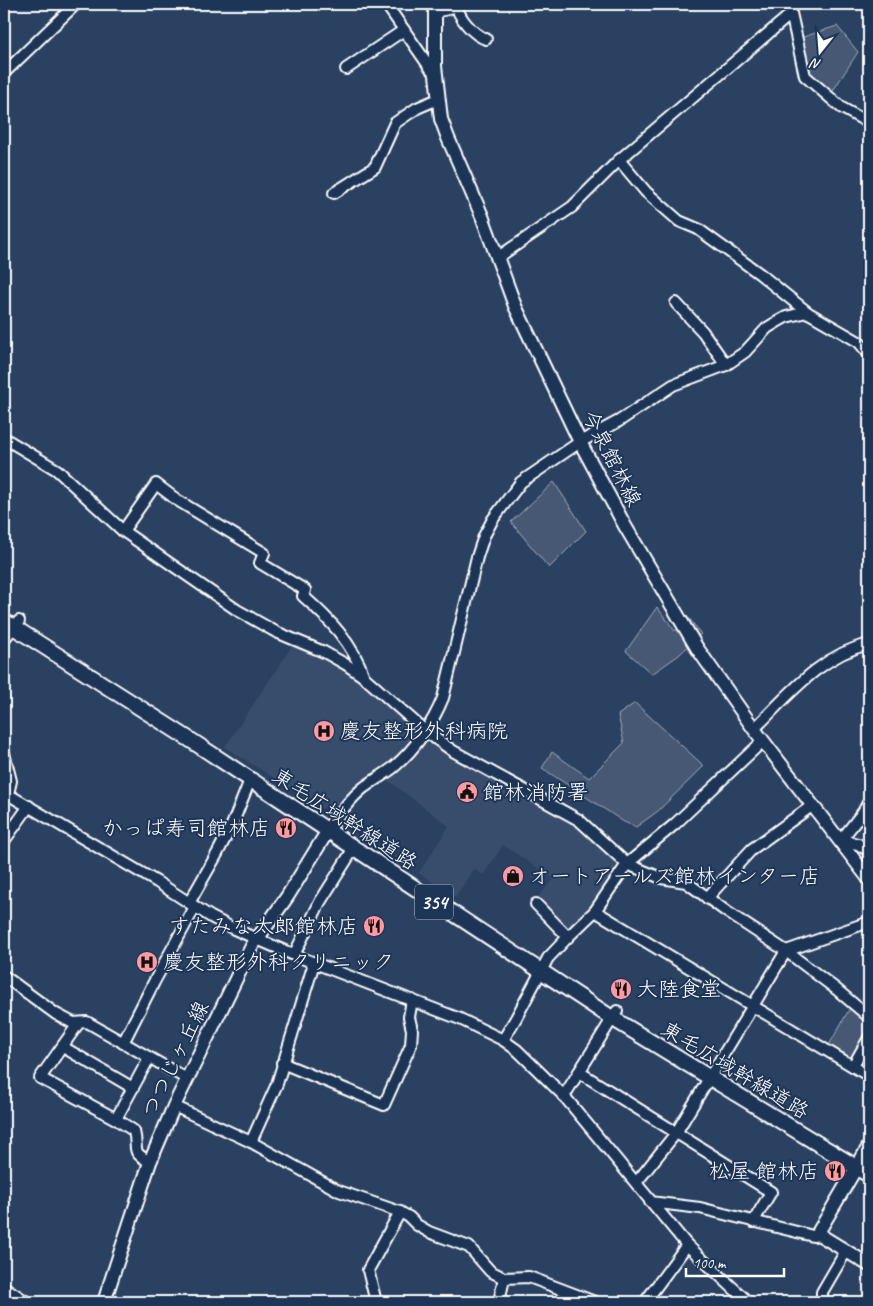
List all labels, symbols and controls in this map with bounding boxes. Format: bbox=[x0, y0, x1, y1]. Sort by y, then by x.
north arrow bbox=[796, 28, 846, 78]
text: N bbox=[807, 54, 823, 73]
street label: 今泉館林線 bbox=[577, 405, 647, 511]
place label: 慶友整形外科病院 bbox=[340, 718, 508, 744]
hospital icon: 慶友整形外科病院 bbox=[312, 719, 336, 743]
street label: 東毛広域幹線道路 bbox=[267, 762, 423, 876]
place label: 館林消防署 bbox=[483, 779, 588, 805]
public building icon: 館林消防署 bbox=[455, 780, 479, 804]
place label: かっぱ寿司館林店 bbox=[102, 815, 270, 841]
restaurant icon: かっぱ寿司館林店 bbox=[274, 816, 298, 840]
place label: オートアールズ館林インター店 bbox=[529, 863, 820, 889]
shop icon: オートアールズ館林インター店 bbox=[501, 864, 525, 888]
road number: 354 bbox=[415, 884, 453, 920]
place label: すたみな太郎館林店 bbox=[169, 913, 358, 939]
restaurant icon: すたみな太郎館林店 bbox=[362, 914, 386, 938]
place label: 慶友整形外科クリニック bbox=[163, 949, 394, 975]
hospital icon: 慶友整形外科クリニック bbox=[135, 950, 159, 974]
place label: 大陸食堂 bbox=[637, 976, 721, 1002]
restaurant icon: 大陸食堂 bbox=[609, 977, 633, 1001]
street label: つつじヶ丘線 bbox=[136, 997, 214, 1121]
street label: 東毛広域幹線道路 bbox=[656, 1016, 814, 1124]
place label: 松屋 館林店 bbox=[709, 1158, 819, 1184]
restaurant icon: 松屋 館林店 bbox=[823, 1159, 847, 1183]
scale bar bbox=[686, 1246, 783, 1278]
text: 100 m bbox=[693, 1254, 727, 1273]

